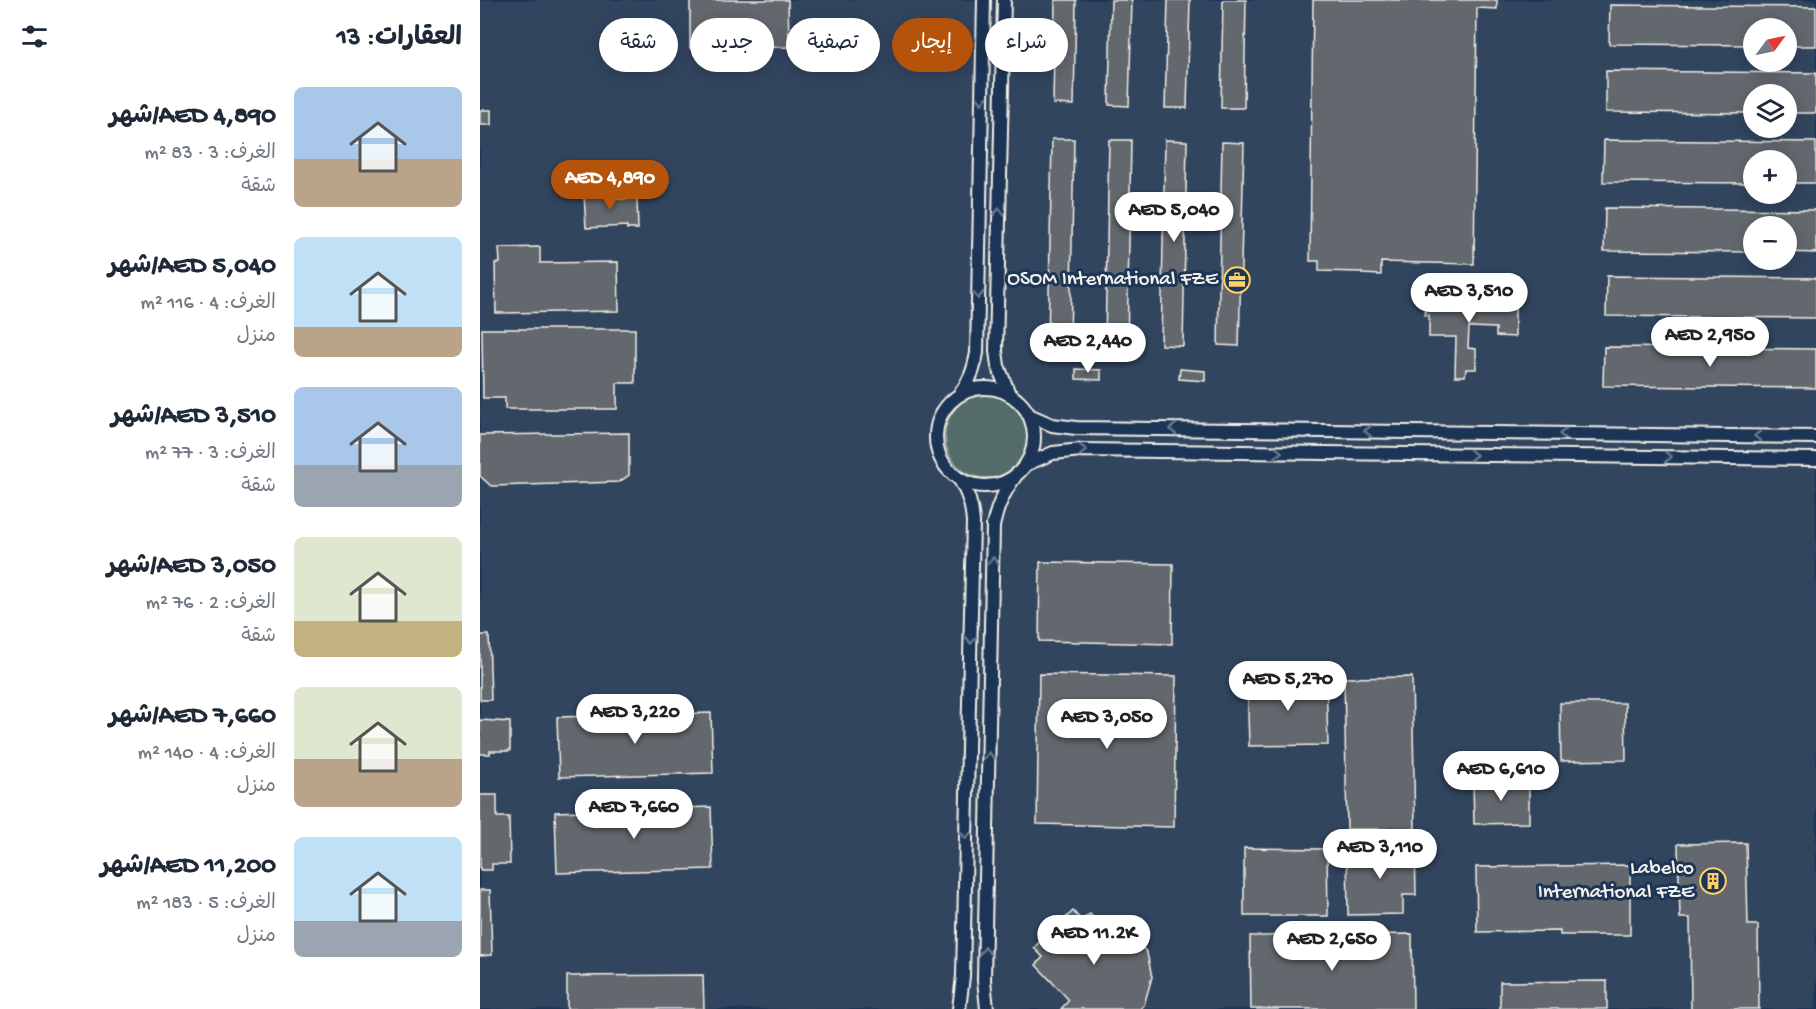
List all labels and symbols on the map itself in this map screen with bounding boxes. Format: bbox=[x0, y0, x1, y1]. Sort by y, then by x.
north arrow bbox=[1743, 18, 1797, 72]
one-way arrow bbox=[975, 96, 988, 105]
pin: AED 4,890 bbox=[541, 160, 679, 211]
pin: AED 5,040 bbox=[1105, 192, 1243, 243]
one-way arrow bbox=[993, 208, 1006, 217]
office icon: OSOM International FZE bbox=[1222, 265, 1252, 295]
place label: OSOM International FZE bbox=[1007, 268, 1219, 293]
pin: AED 3,510 bbox=[1400, 273, 1538, 324]
one-way arrow bbox=[972, 291, 984, 300]
pin: AED 2,950 bbox=[1641, 317, 1779, 368]
pin: AED 2,440 bbox=[1019, 323, 1157, 374]
one-way arrow bbox=[1168, 423, 1177, 435]
one-way arrow bbox=[1363, 425, 1372, 437]
one-way arrow bbox=[1558, 427, 1567, 440]
one-way arrow bbox=[1753, 430, 1762, 442]
one-way arrow bbox=[1078, 444, 1087, 456]
one-way arrow bbox=[1273, 446, 1282, 458]
one-way arrow bbox=[1468, 449, 1477, 461]
one-way arrow bbox=[1663, 451, 1672, 463]
one-way arrow bbox=[986, 556, 999, 565]
one-way arrow bbox=[964, 636, 977, 645]
pin: AED 5,270 bbox=[1219, 661, 1357, 712]
pin: AED 3,220 bbox=[566, 694, 704, 745]
pin: AED 3,050 bbox=[1038, 699, 1176, 750]
one-way arrow bbox=[982, 751, 995, 760]
pin: AED 6,610 bbox=[1432, 751, 1570, 802]
pin: AED 7,660 bbox=[565, 789, 703, 840]
pin: AED 3,110 bbox=[1311, 829, 1449, 880]
one-way arrow bbox=[960, 831, 973, 840]
place label: Labelco International FZE bbox=[1538, 857, 1695, 906]
building icon: Labelco International FZE bbox=[1698, 866, 1728, 896]
pin: AED 11.2K bbox=[1025, 915, 1163, 966]
pin: AED 2,650 bbox=[1263, 921, 1401, 972]
one-way arrow bbox=[979, 946, 991, 955]

